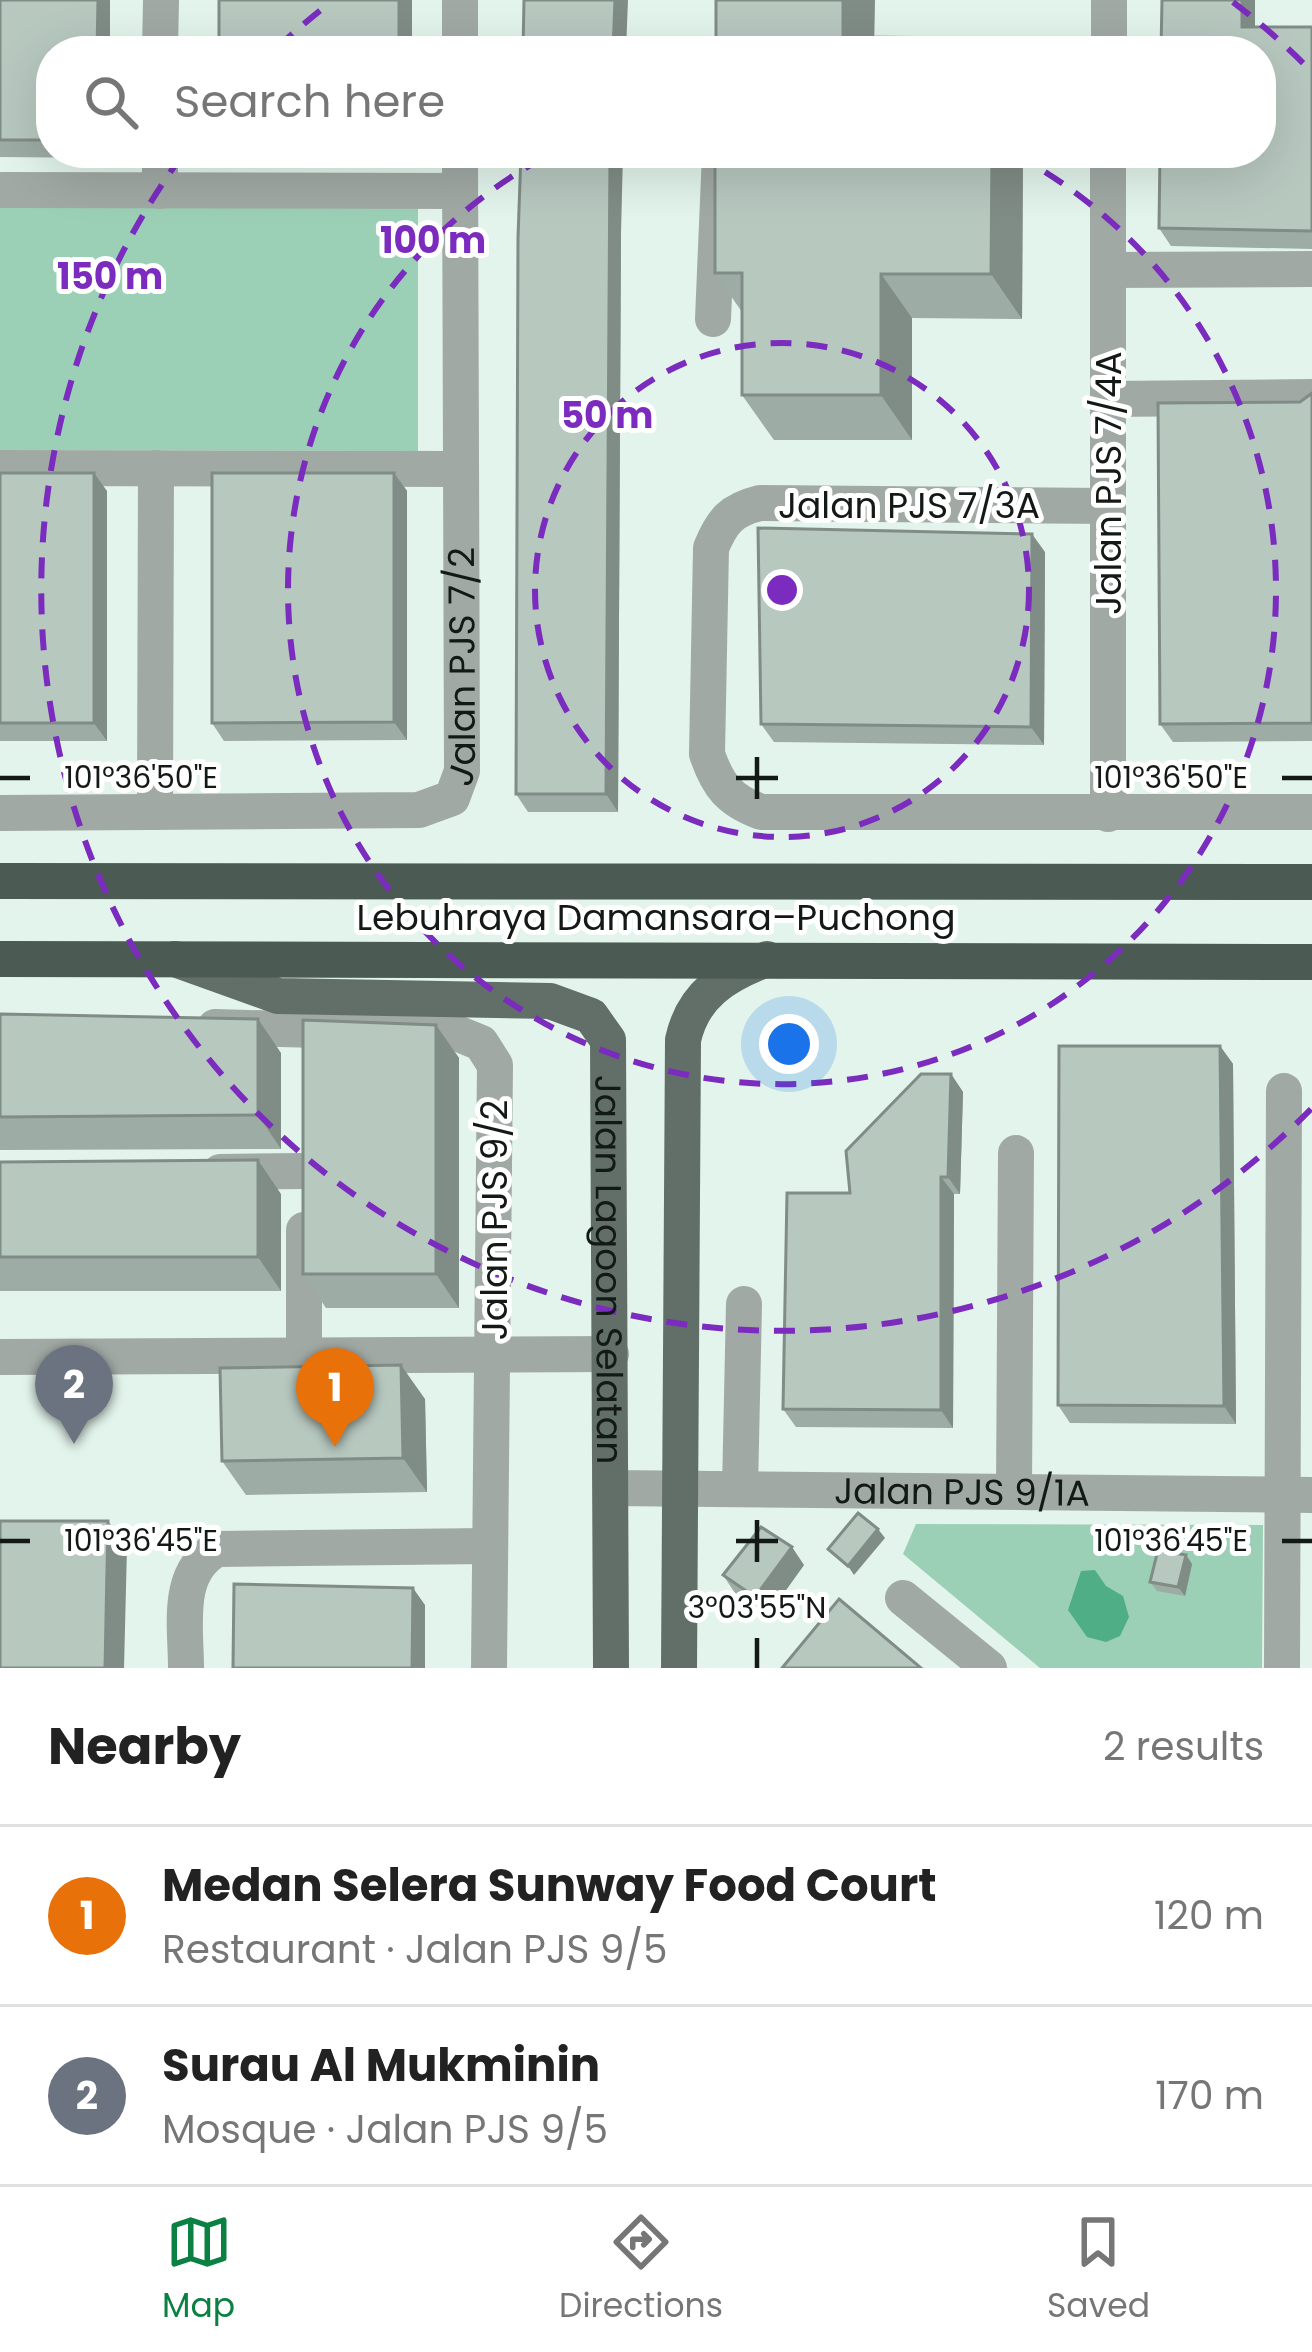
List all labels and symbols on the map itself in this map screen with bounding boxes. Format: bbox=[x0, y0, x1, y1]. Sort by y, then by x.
text: 100 m bbox=[380, 215, 486, 266]
text: 150 m bbox=[57, 251, 163, 302]
street label: Jalan PJS 7/4A bbox=[1083, 351, 1134, 615]
text: 50 m bbox=[561, 390, 653, 441]
street label: Jalan PJS 7/3A bbox=[778, 480, 1040, 531]
street label: Jalan PJS 7/2 bbox=[433, 547, 488, 793]
centre of rings bbox=[761, 569, 803, 611]
text: 101°36'50"E bbox=[64, 756, 218, 799]
text: 101°36'50"E bbox=[1094, 756, 1248, 799]
street label: Lebuhraya Damansara–Puchong bbox=[357, 892, 955, 943]
your location bbox=[759, 1014, 819, 1074]
street label: Jalan Lagoon Selatan bbox=[583, 1075, 636, 1464]
street label: Jalan PJS 9/2 bbox=[469, 1100, 520, 1340]
pin: 2 bbox=[35, 1345, 113, 1444]
pin: 1 bbox=[296, 1348, 374, 1447]
street label: Jalan PJS 9/1A bbox=[834, 1465, 1090, 1518]
text: 101°36'45"E bbox=[64, 1519, 218, 1562]
text: 101°36'45"E bbox=[1094, 1519, 1248, 1562]
text: 3°03'55"N bbox=[688, 1586, 826, 1629]

